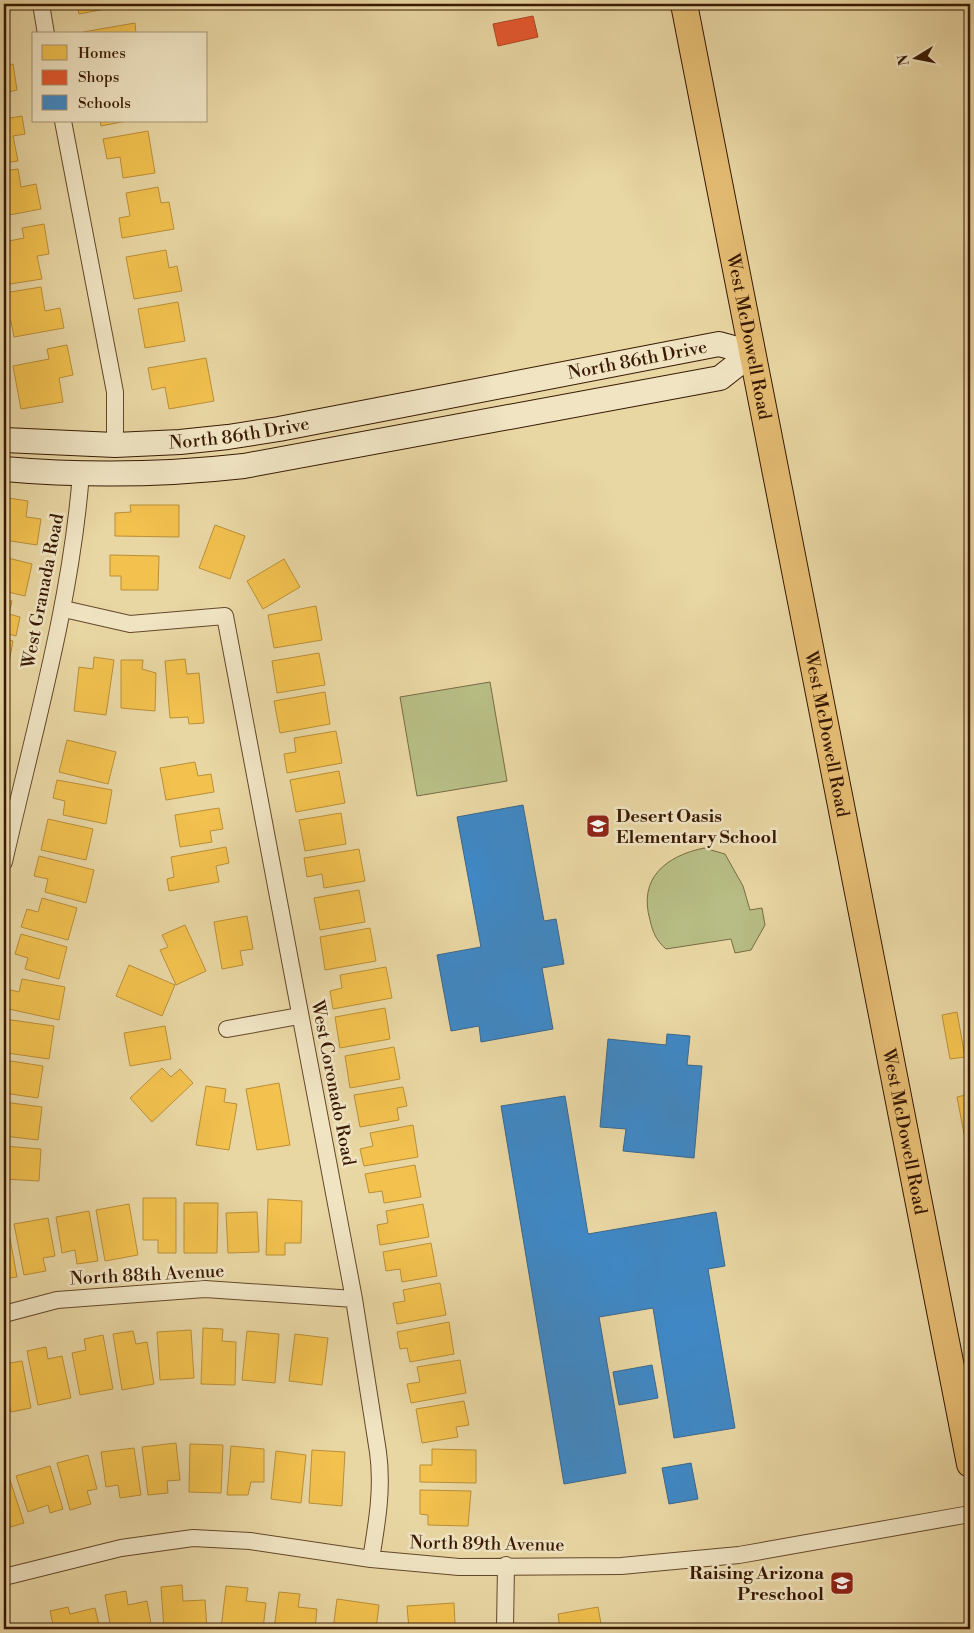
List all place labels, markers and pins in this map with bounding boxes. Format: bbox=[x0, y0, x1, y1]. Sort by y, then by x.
place label: Desert Oasis Elementary School bbox=[616, 805, 777, 849]
school or university icon: Desert Oasis Elementary School bbox=[585, 813, 611, 839]
place label: Raising Arizona Preschool bbox=[689, 1562, 824, 1606]
school or university icon: Raising Arizona Preschool bbox=[829, 1570, 855, 1596]

